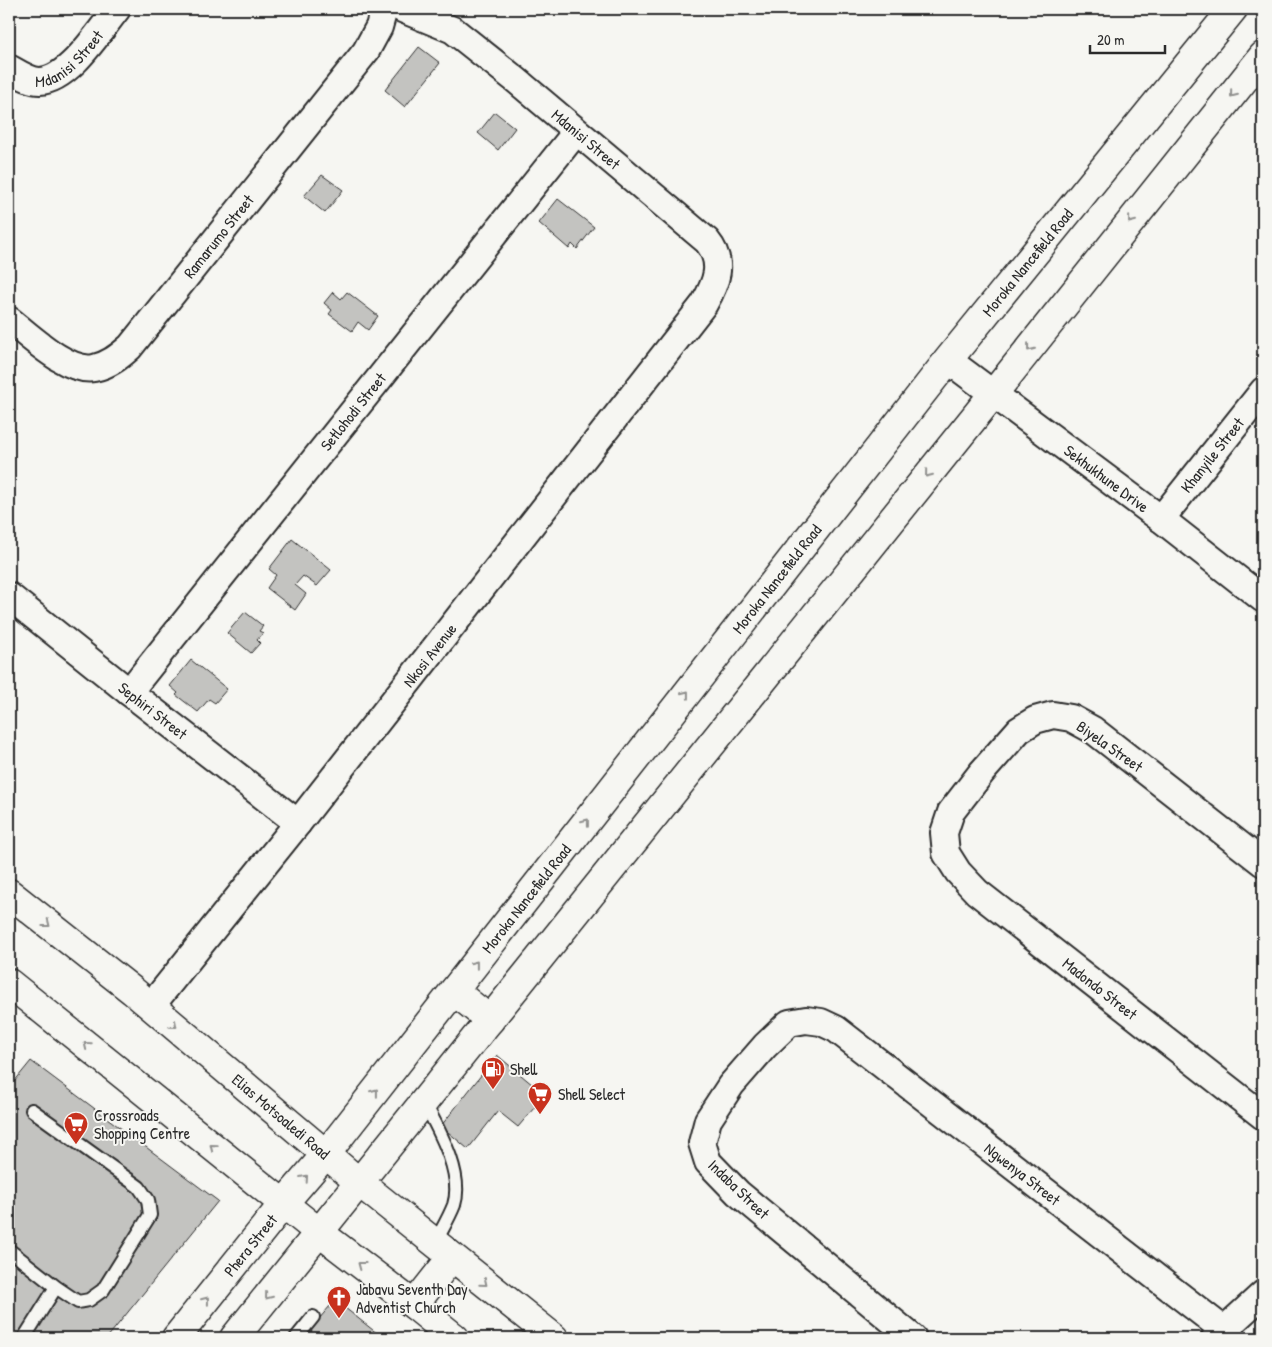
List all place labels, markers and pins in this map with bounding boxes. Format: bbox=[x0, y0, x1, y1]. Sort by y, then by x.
fuel station icon: Shell bbox=[480, 1056, 506, 1090]
place label: Shell bbox=[510, 1058, 537, 1080]
supermarket icon: Shell Select bbox=[527, 1081, 553, 1115]
place label: Shell Select bbox=[558, 1083, 626, 1105]
place label: Crossroads Shopping Centre bbox=[94, 1104, 191, 1144]
supermarket icon: Crossroads Shopping Centre bbox=[63, 1111, 89, 1145]
place label: Jabavu Seventh Day Adventist Church bbox=[356, 1278, 468, 1318]
church icon: Jabavu Seventh Day Adventist Church bbox=[326, 1285, 352, 1319]

